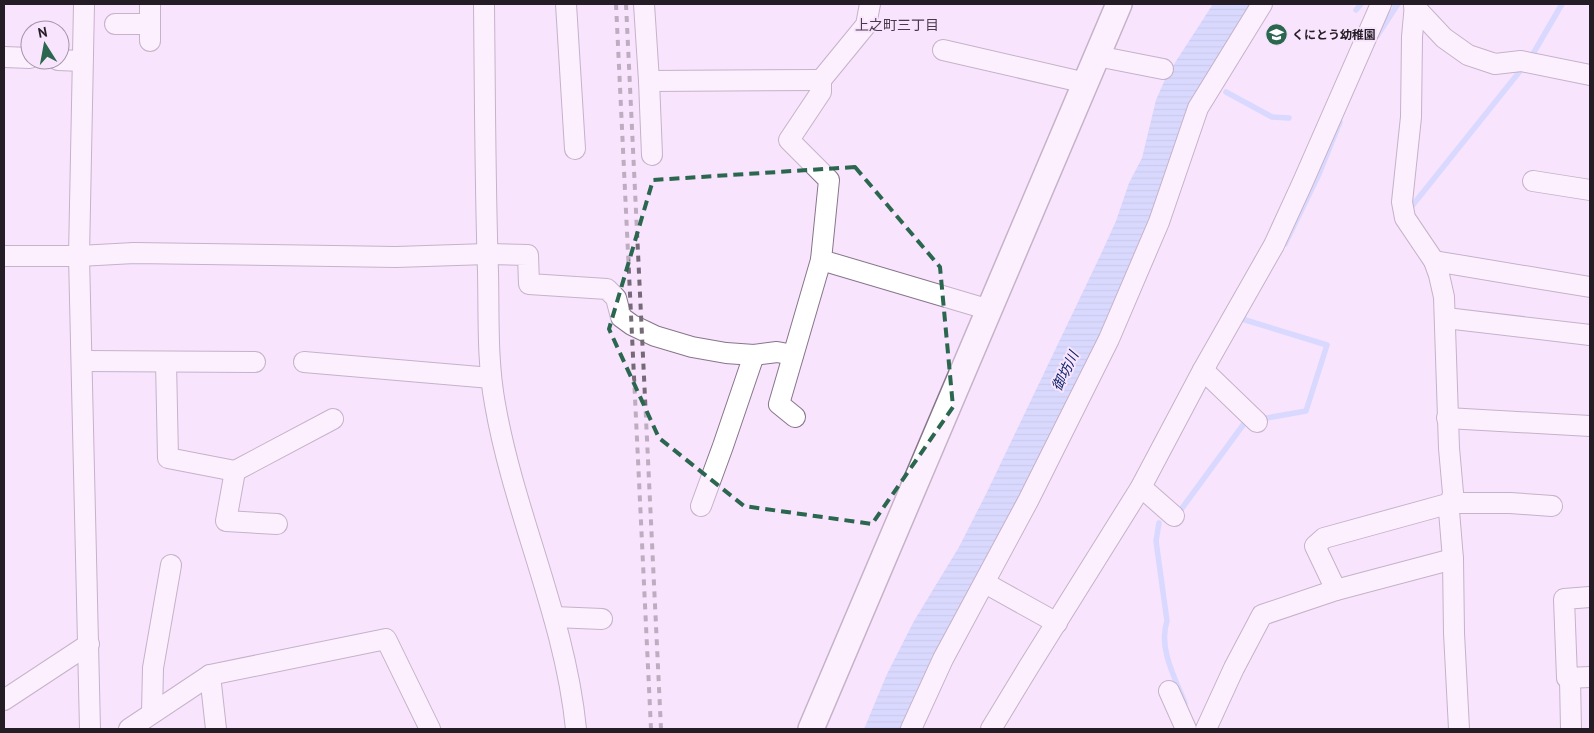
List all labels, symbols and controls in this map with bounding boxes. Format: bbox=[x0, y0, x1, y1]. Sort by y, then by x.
district label: 上之町三丁目 bbox=[855, 16, 939, 34]
north arrow bbox=[20, 20, 70, 70]
text: N bbox=[36, 23, 49, 42]
school or university icon: くにとう幼稚園 bbox=[1264, 23, 1288, 47]
place label: くにとう幼稚園 bbox=[1292, 27, 1376, 42]
water label: 御坊川 bbox=[1048, 346, 1083, 394]

